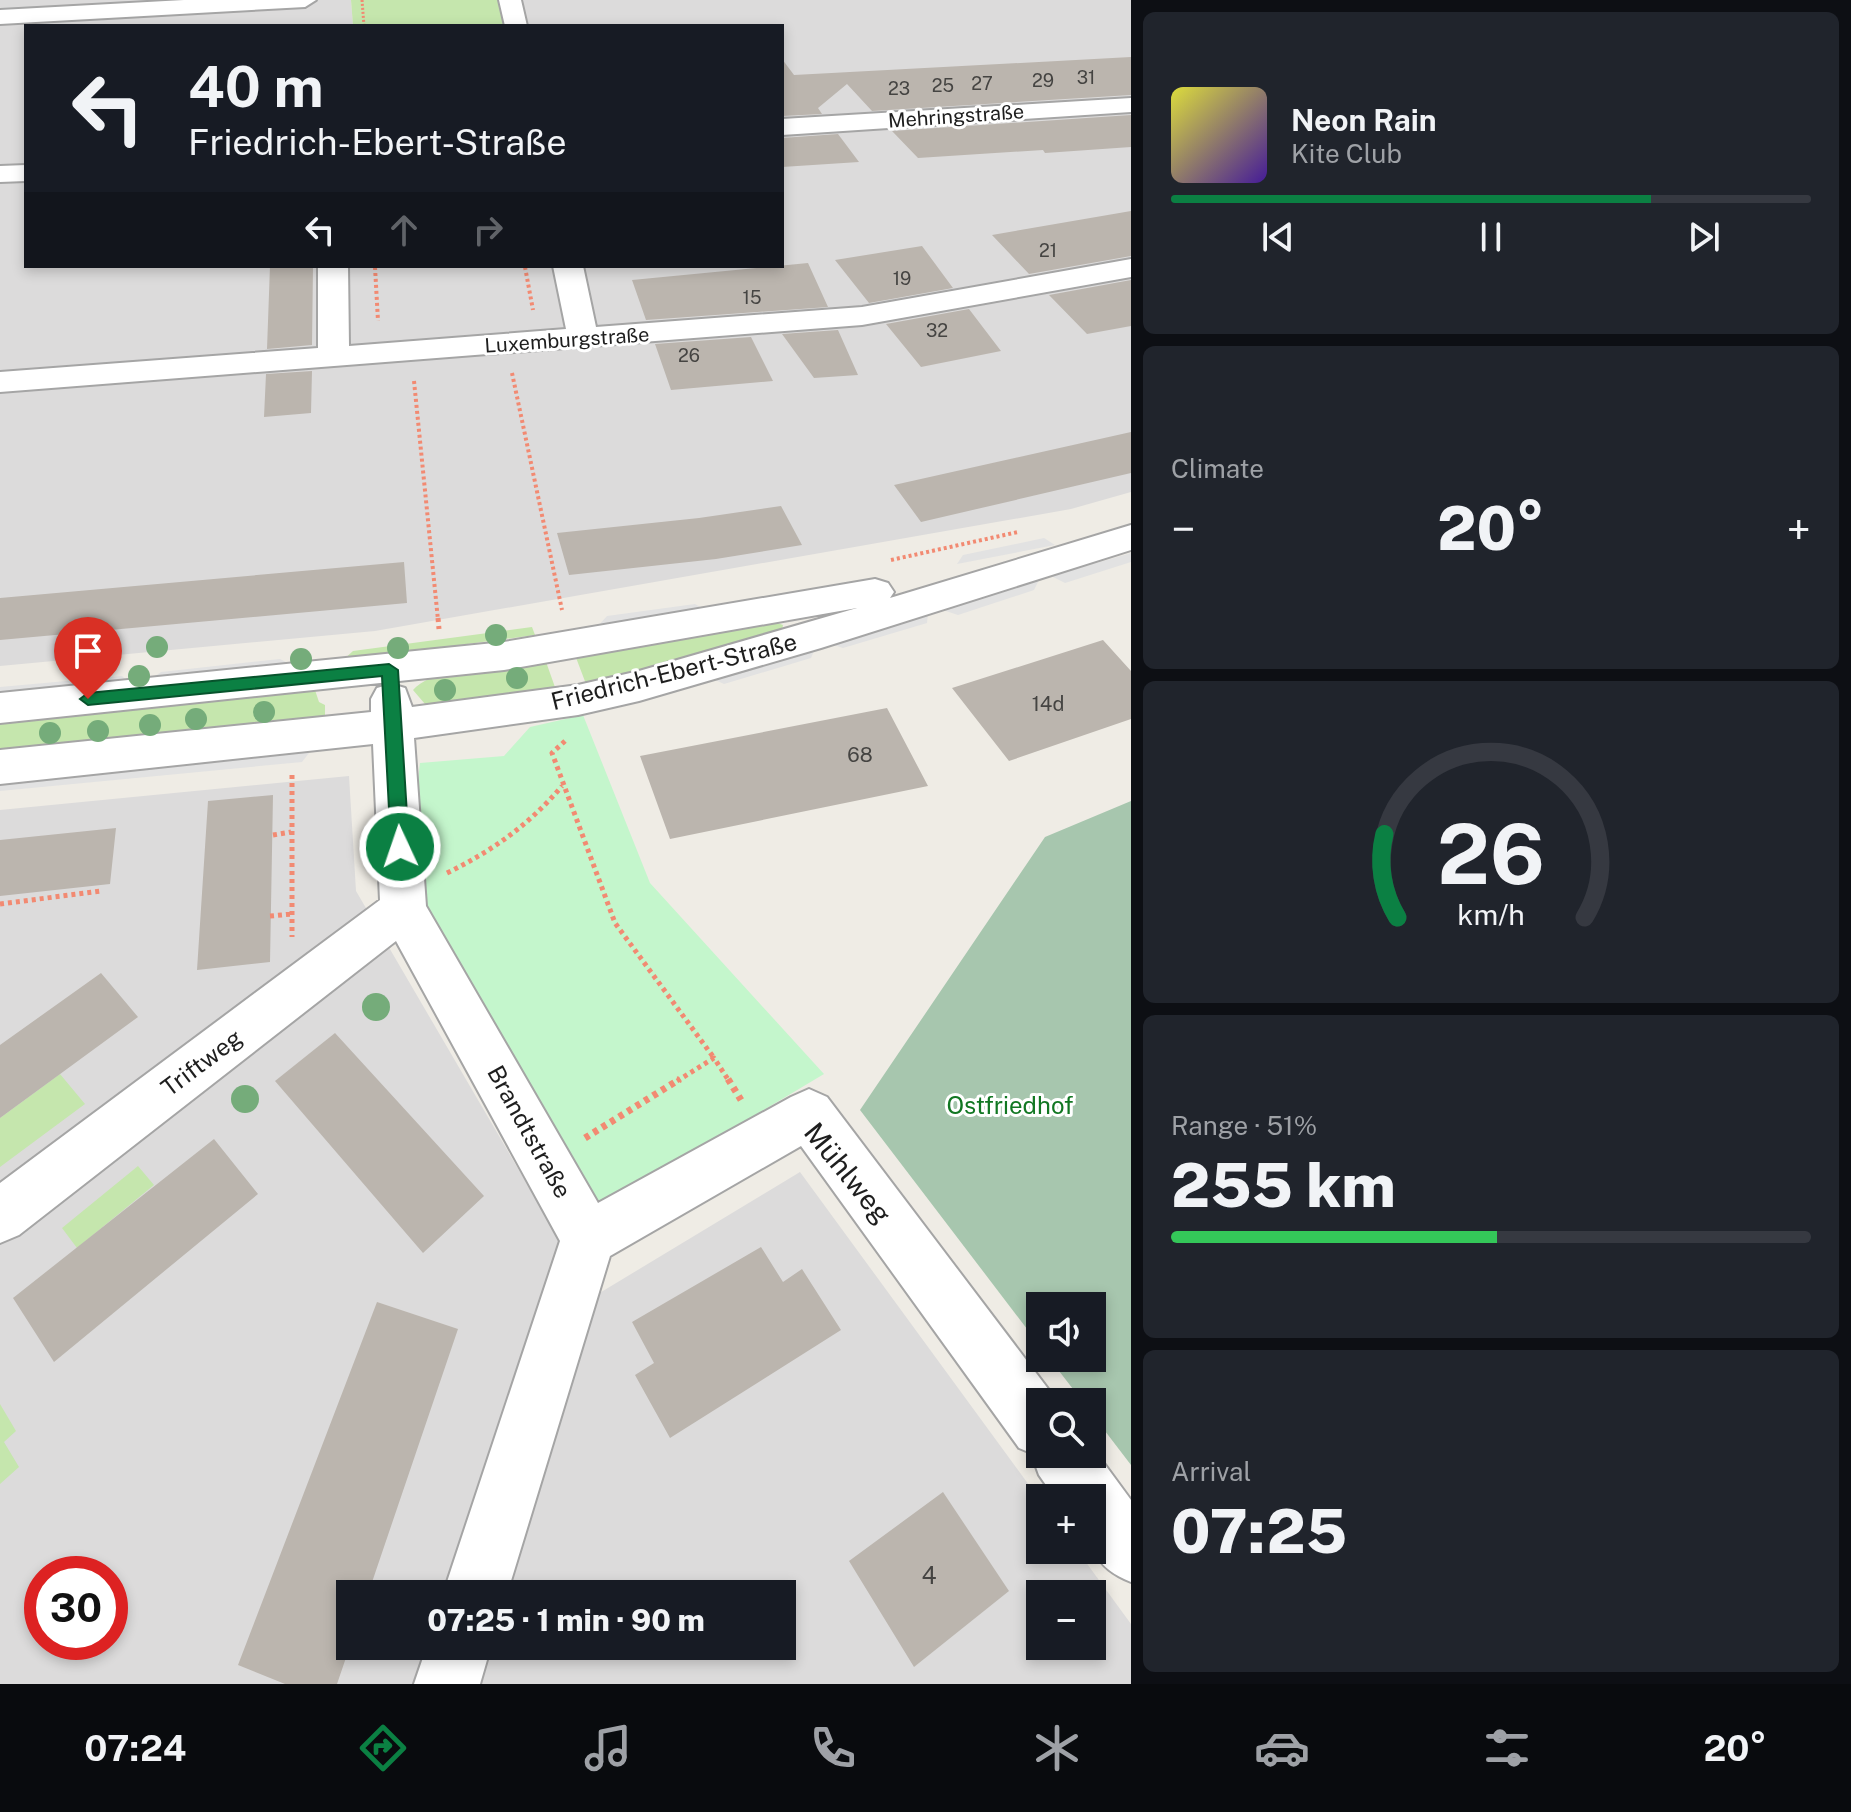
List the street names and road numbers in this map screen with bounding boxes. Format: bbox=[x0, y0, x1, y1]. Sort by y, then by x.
street label: Mehringstraße bbox=[887, 99, 1025, 133]
street label: Luxemburgstraße bbox=[484, 322, 650, 358]
street label: Friedrich-Ebert-Straße bbox=[548, 627, 800, 715]
street label: Triftweg bbox=[156, 1023, 247, 1102]
street label: Brandtstraße bbox=[482, 1060, 578, 1203]
street label: Mühlweg bbox=[798, 1116, 899, 1230]

